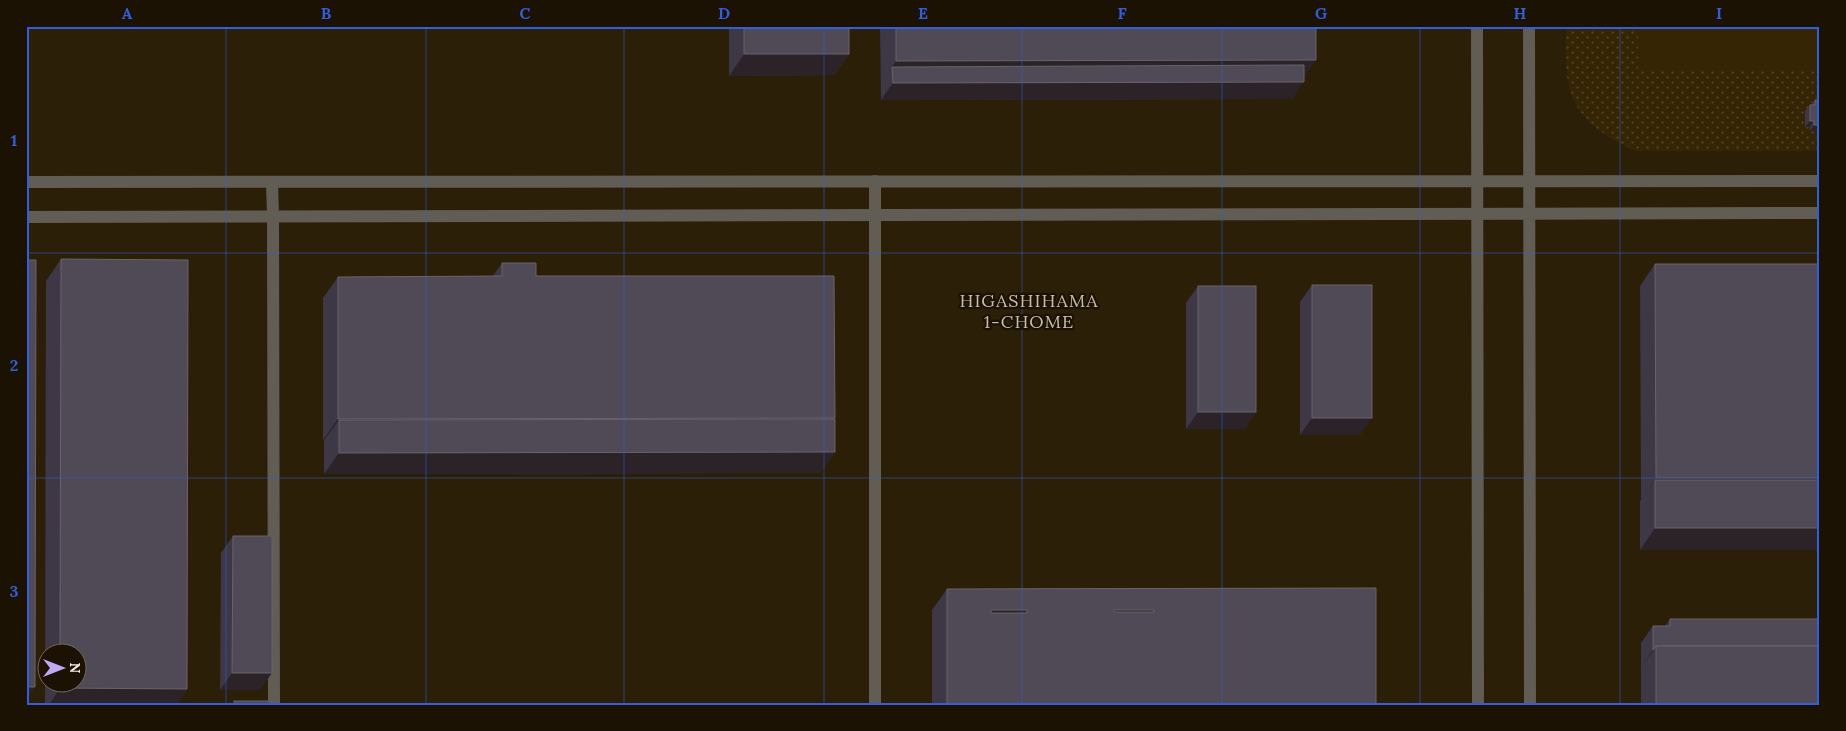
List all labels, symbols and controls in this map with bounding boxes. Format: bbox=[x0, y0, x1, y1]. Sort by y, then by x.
text: A bbox=[122, 3, 133, 23]
text: B bbox=[321, 3, 332, 23]
text: C bbox=[519, 3, 531, 23]
text: D bbox=[718, 3, 730, 23]
text: E bbox=[918, 3, 928, 23]
text: F bbox=[1117, 3, 1127, 23]
text: G bbox=[1315, 3, 1327, 23]
text: H bbox=[1514, 3, 1527, 23]
text: I bbox=[1716, 3, 1722, 23]
text: 1 bbox=[11, 130, 17, 150]
district label: HIGASHIHAMA 1-CHOME bbox=[959, 289, 1099, 333]
text: 2 bbox=[10, 355, 18, 375]
text: 3 bbox=[10, 581, 19, 601]
north arrow bbox=[38, 644, 88, 694]
text: N bbox=[66, 663, 84, 674]

